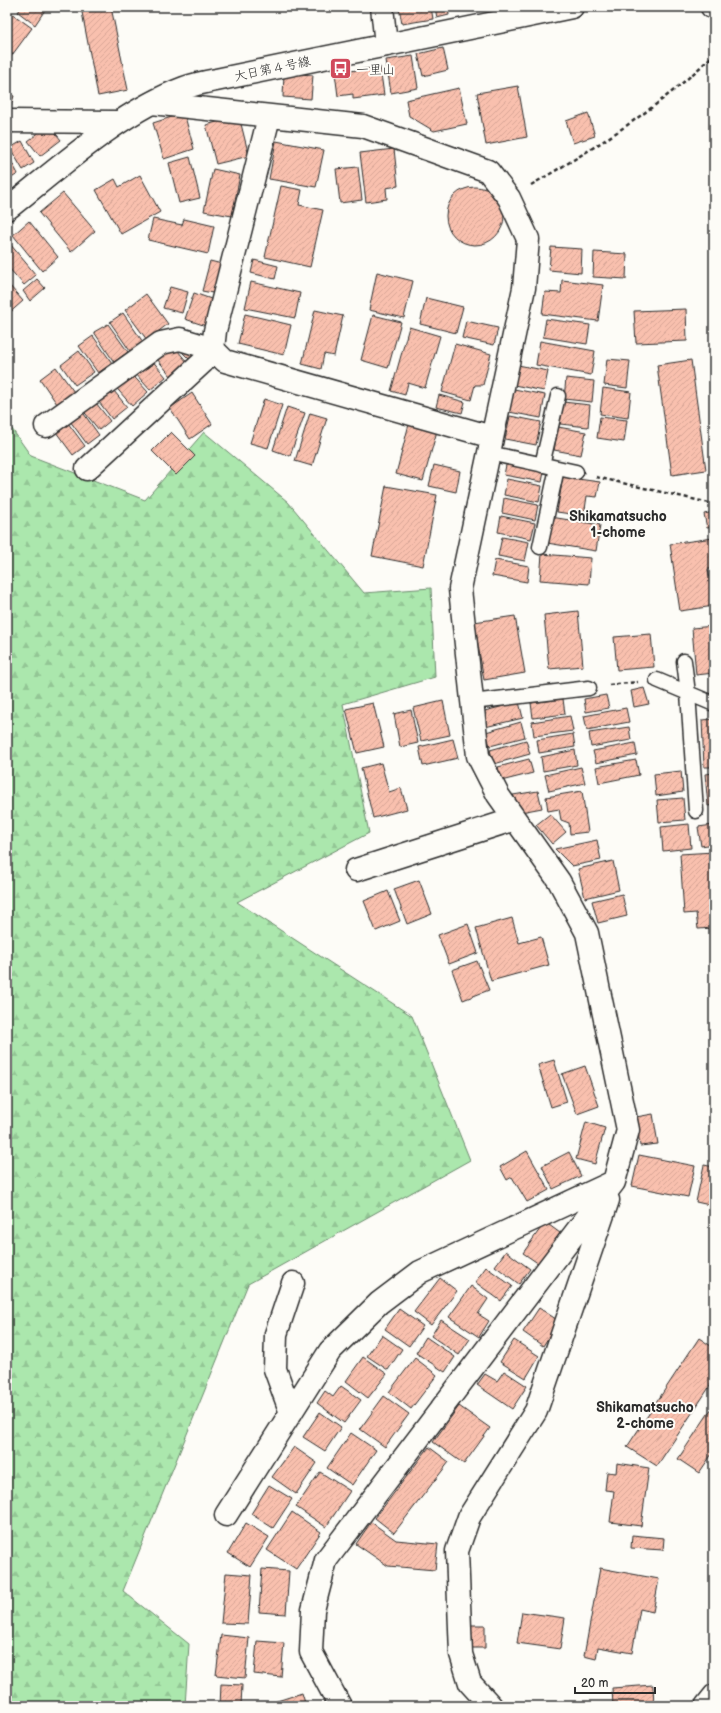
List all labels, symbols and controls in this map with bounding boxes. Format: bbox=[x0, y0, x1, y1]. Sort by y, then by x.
street label: 大日第４号線 bbox=[232, 53, 313, 85]
bus stop icon: 一里山 bbox=[328, 56, 354, 82]
place label: 一里山 bbox=[356, 62, 395, 78]
district label: Shikamatsucho 1-chome bbox=[569, 508, 667, 541]
district label: Shikamatsucho 2-chome bbox=[596, 1399, 694, 1432]
scale bar bbox=[575, 1669, 655, 1695]
text: 20 m bbox=[581, 1676, 608, 1691]

